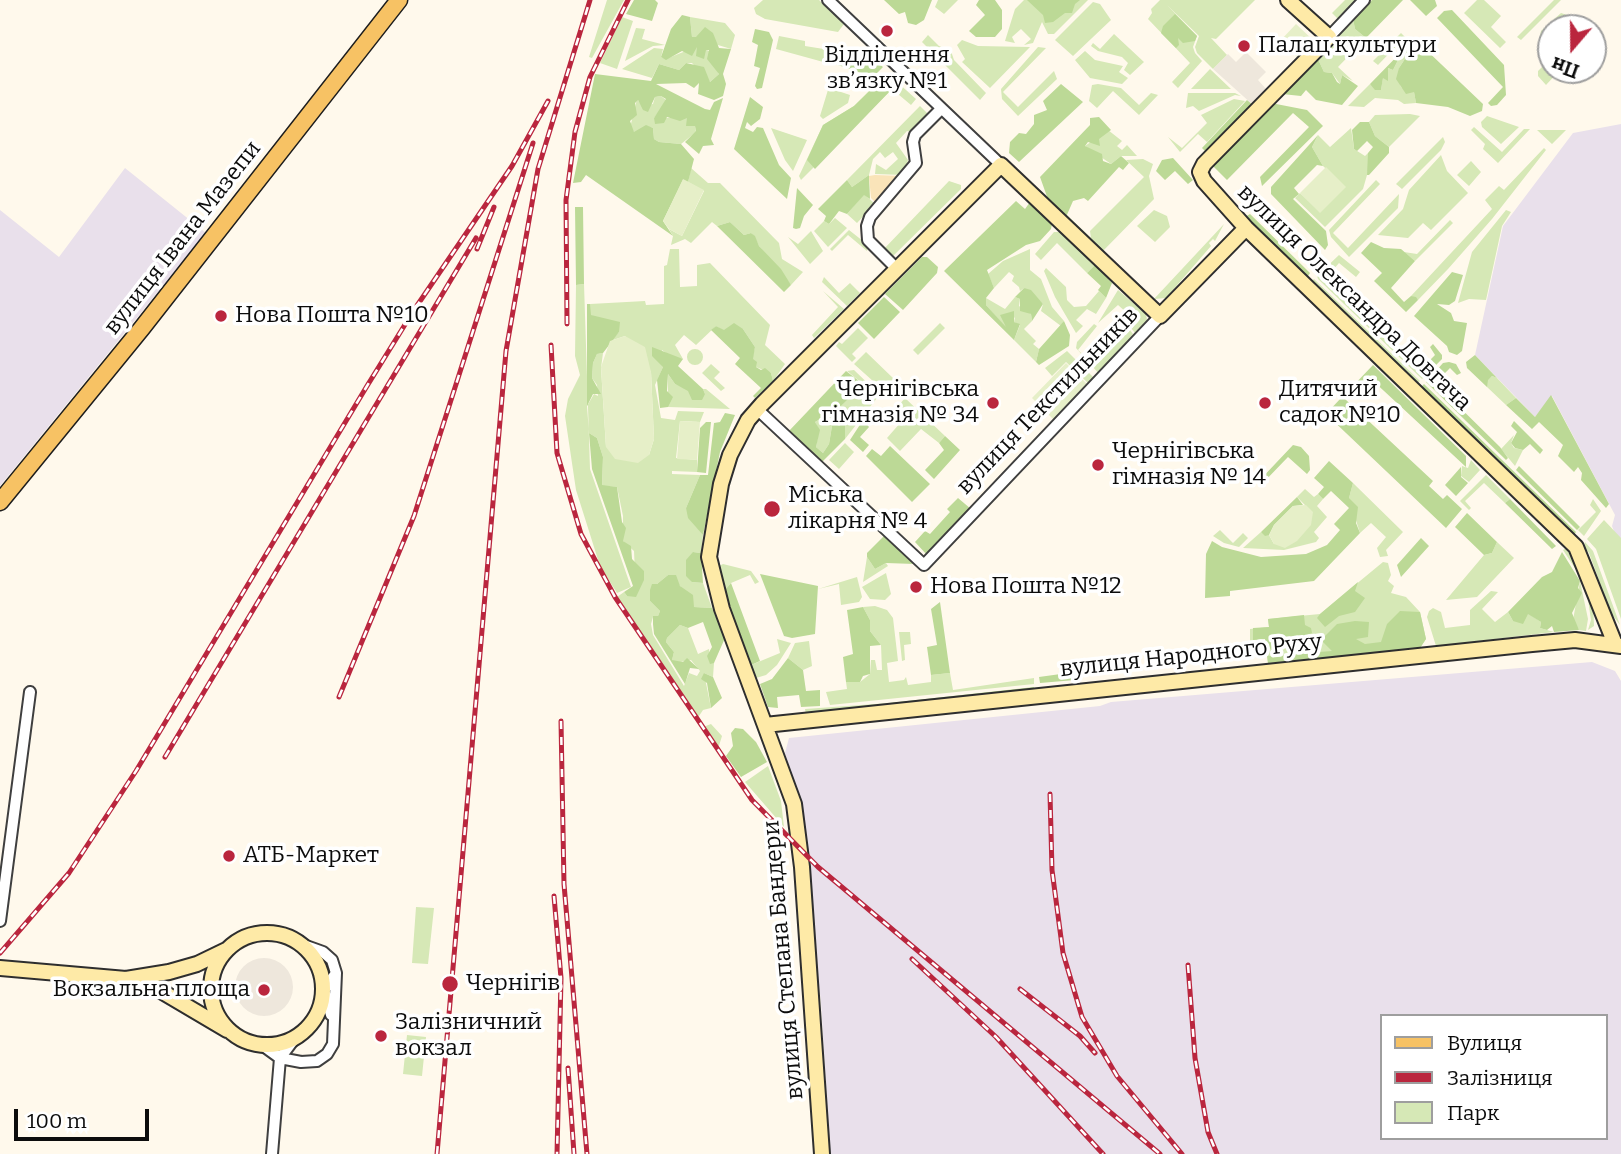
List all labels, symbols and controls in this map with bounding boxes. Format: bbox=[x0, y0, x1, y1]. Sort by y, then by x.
north arrow bbox=[1537, 14, 1607, 84]
marker: Відділення зв’язку №1 bbox=[879, 23, 895, 39]
place label: Палац культури bbox=[1258, 32, 1437, 60]
marker: Палац культури bbox=[1236, 38, 1252, 54]
place label: Відділення зв’язку №1 bbox=[824, 42, 950, 96]
text: Пн bbox=[1548, 52, 1582, 83]
street label: вулиця Івана Мазепи bbox=[99, 136, 267, 340]
street label: вулиця Олександра Довгача bbox=[1231, 179, 1477, 417]
place label: Нова Пошта №10 bbox=[235, 302, 429, 330]
street label: вулиця Текстильників bbox=[951, 302, 1145, 500]
marker: Нова Пошта №10 bbox=[213, 308, 229, 324]
place label: Чернігівська гімназія № 34 bbox=[821, 376, 979, 430]
place label: Дитячий садок №10 bbox=[1279, 376, 1401, 430]
marker: Чернігівська гімназія № 34 bbox=[985, 395, 1001, 411]
marker: Дитячий садок №10 bbox=[1257, 395, 1273, 411]
place label: Чернігівська гімназія № 14 bbox=[1112, 438, 1266, 492]
marker: Чернігівська гімназія № 14 bbox=[1090, 457, 1106, 473]
place label: Міська лікарня № 4 bbox=[788, 482, 927, 536]
marker: Міська лікарня № 4 bbox=[762, 499, 782, 519]
place label: Нова Пошта №12 bbox=[930, 573, 1121, 601]
marker: Нова Пошта №12 bbox=[908, 579, 924, 595]
street label: вулиця Народного Руху bbox=[1059, 629, 1323, 683]
street label: вулиця Степана Бандери bbox=[758, 819, 810, 1101]
place label: АТБ-Маркет bbox=[243, 842, 379, 870]
marker: АТБ-Маркет bbox=[221, 848, 237, 864]
place label: Чернігів bbox=[466, 970, 560, 998]
marker: Чернігів bbox=[440, 974, 460, 994]
place label: Вокзальна площа bbox=[53, 976, 250, 1004]
marker: Вокзальна площа bbox=[256, 982, 272, 998]
place label: Залізничний вокзал bbox=[395, 1009, 542, 1063]
legend bbox=[1380, 1014, 1607, 1140]
marker: Залізничний вокзал bbox=[373, 1028, 389, 1044]
text: Вулиця bbox=[1447, 1030, 1522, 1056]
text: Залізниця bbox=[1447, 1065, 1553, 1091]
scale bar bbox=[18, 1094, 152, 1138]
text: Парк bbox=[1447, 1100, 1499, 1126]
text: 100 m bbox=[27, 1108, 87, 1134]

